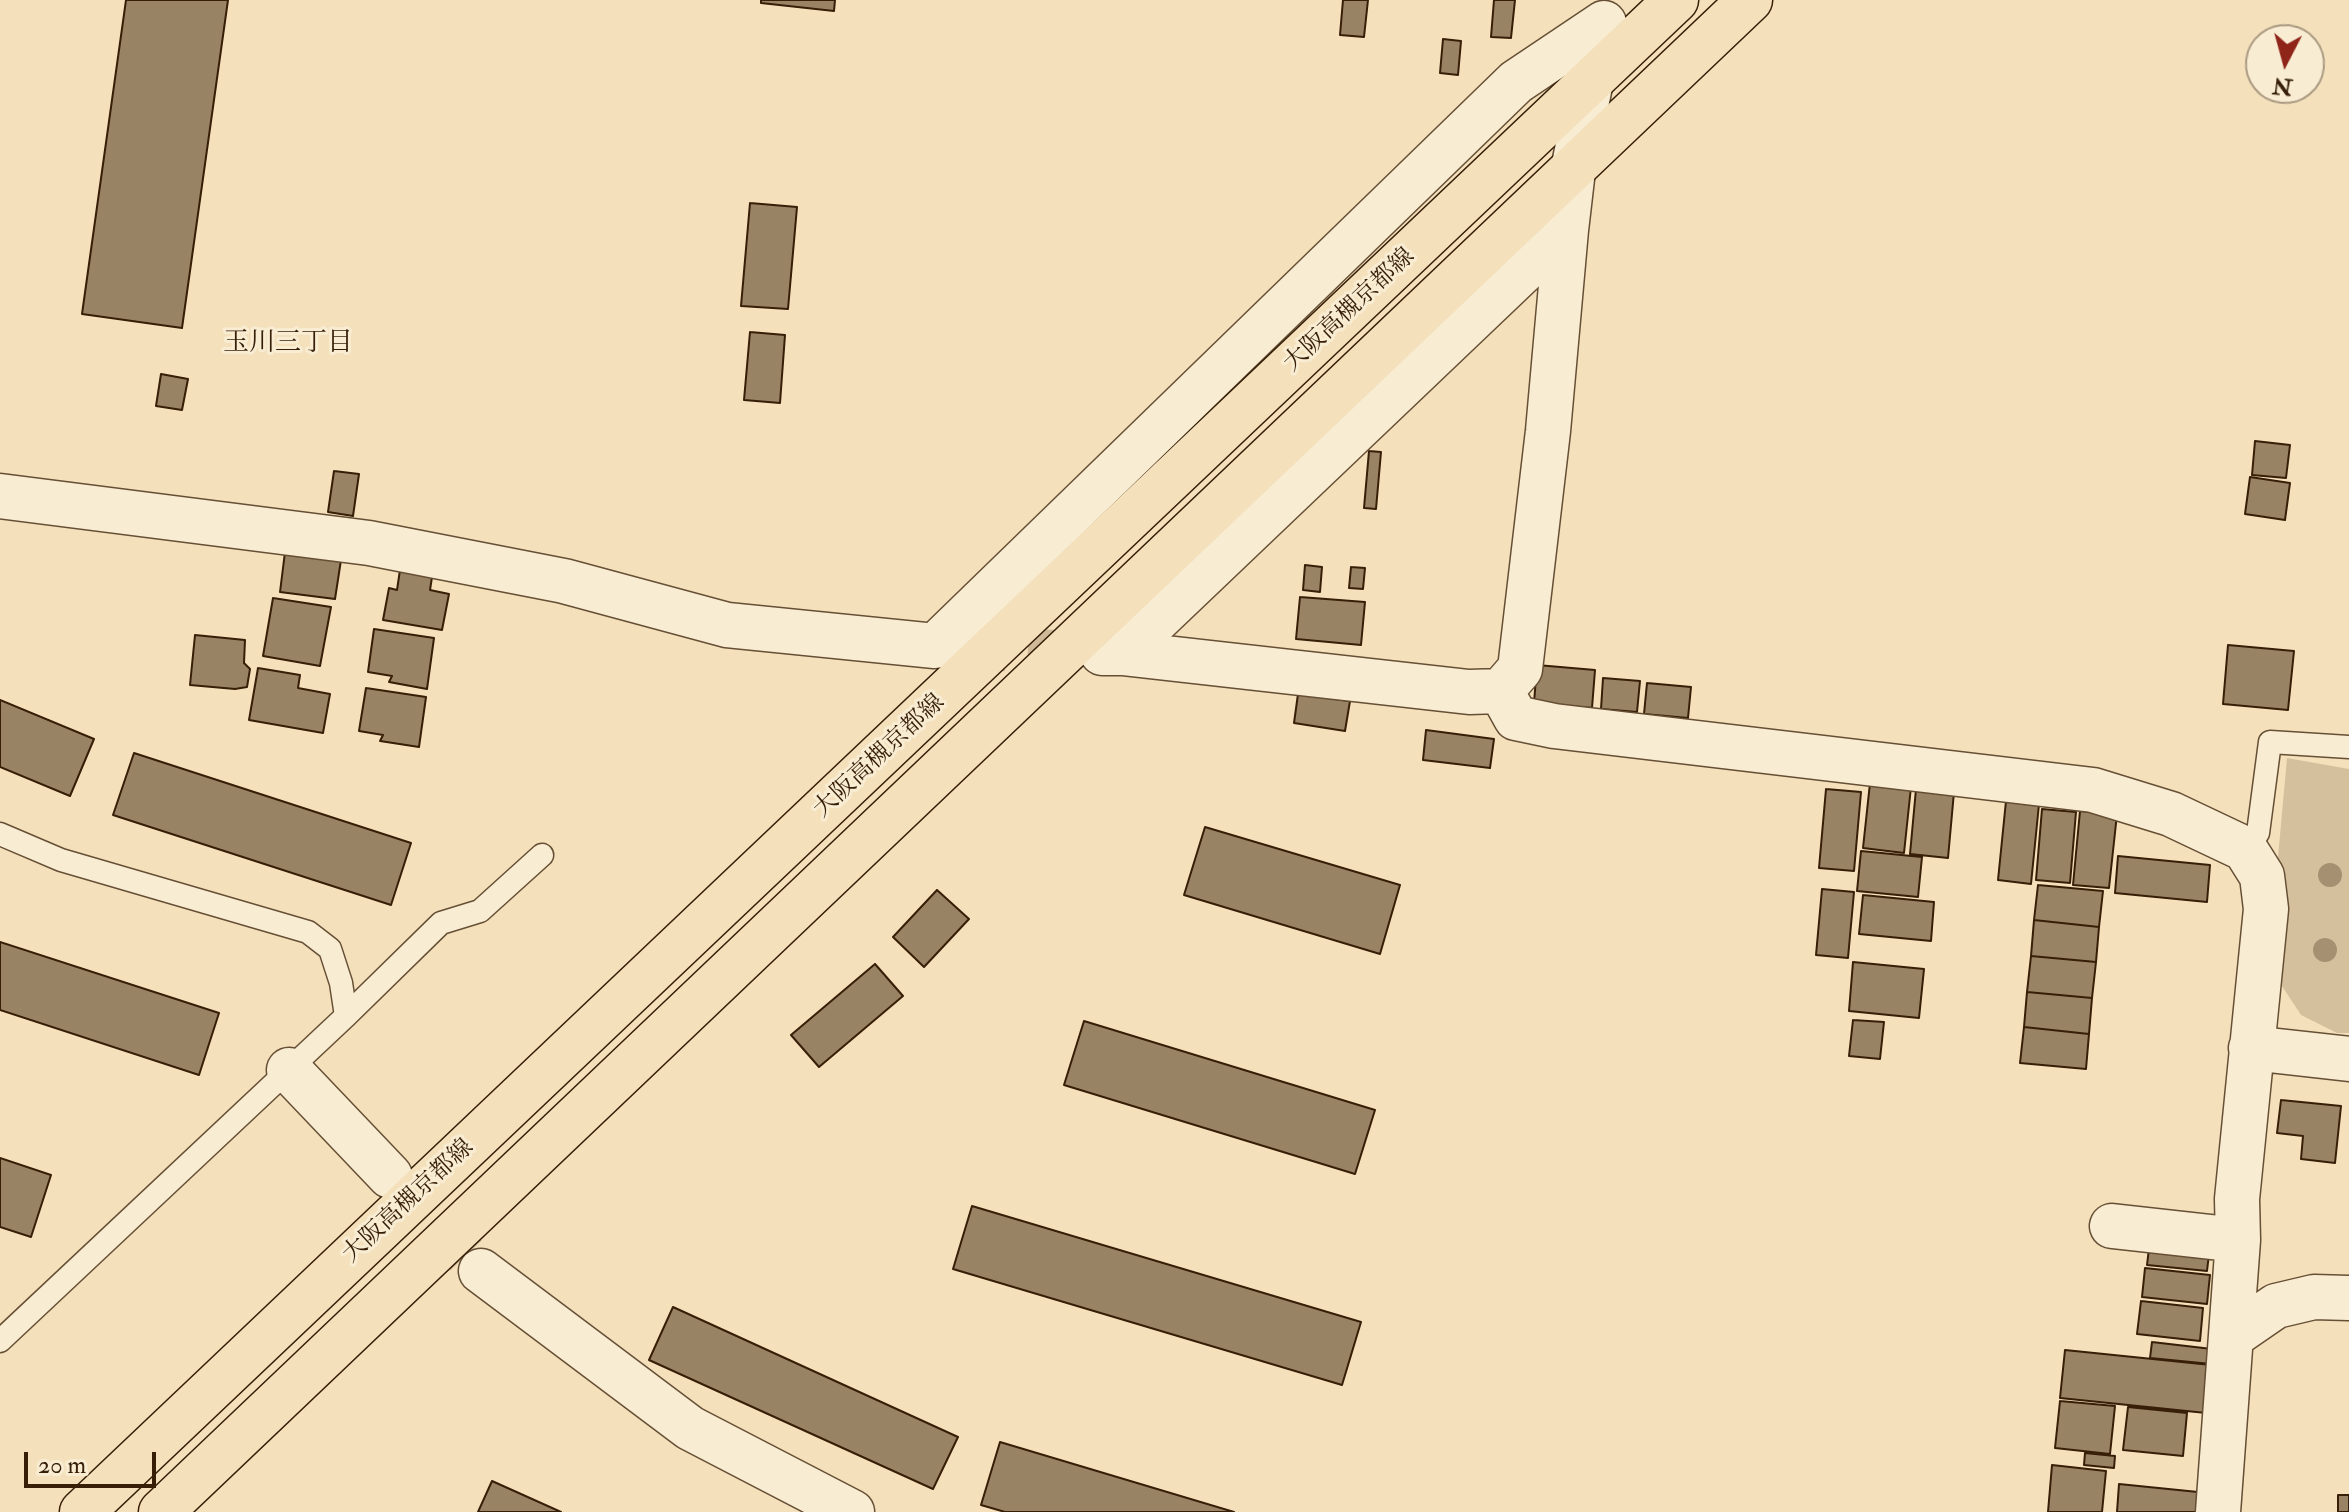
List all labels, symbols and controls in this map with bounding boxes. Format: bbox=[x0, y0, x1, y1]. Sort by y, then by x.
north arrow bbox=[2245, 24, 2325, 104]
text: N bbox=[2271, 71, 2294, 101]
street label: 大阪高槻京都線 bbox=[1279, 243, 1421, 379]
district label: 玉川三丁目 bbox=[223, 328, 353, 360]
street label: 大阪高槻京都線 bbox=[809, 689, 951, 825]
street label: 大阪高槻京都線 bbox=[338, 1134, 480, 1270]
scale bar bbox=[28, 1436, 160, 1486]
text: 20 m bbox=[38, 1450, 86, 1481]

